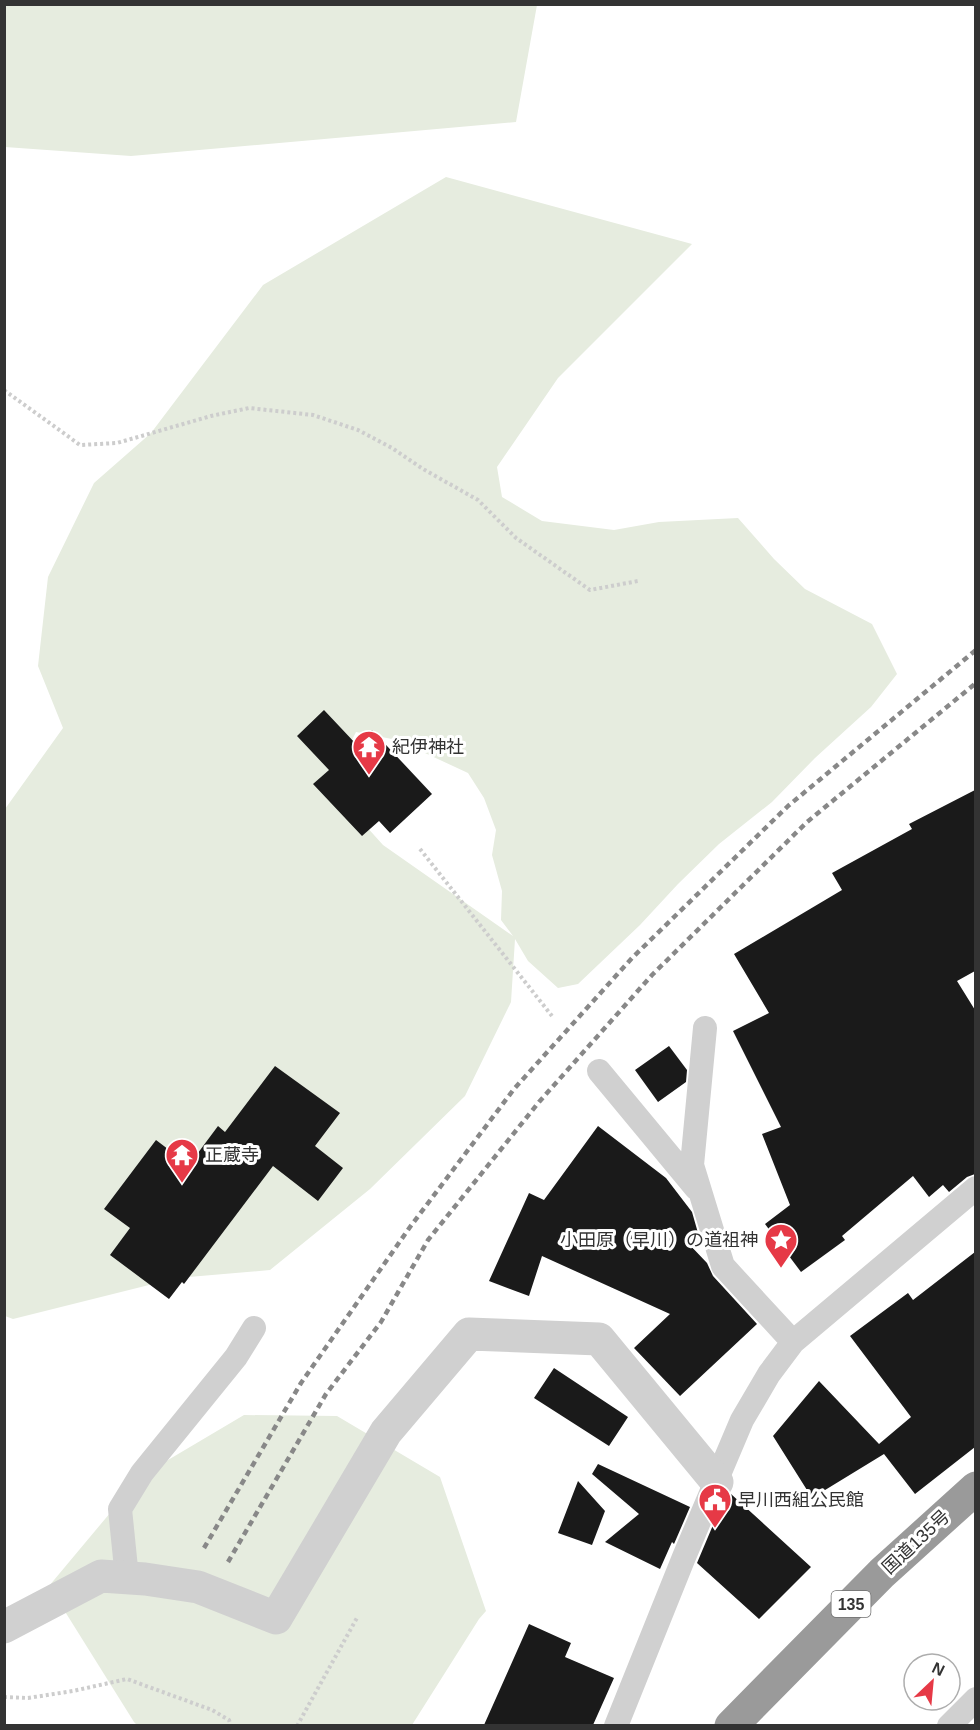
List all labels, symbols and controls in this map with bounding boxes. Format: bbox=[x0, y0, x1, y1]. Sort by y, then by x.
temple icon: 紀伊神社 bbox=[351, 729, 387, 776]
place label: 紀伊神社 bbox=[392, 737, 464, 757]
temple icon: 正蔵寺 bbox=[164, 1137, 200, 1184]
place label: 正蔵寺 bbox=[205, 1145, 259, 1165]
place icon: 小田原（早川）の道祖神 bbox=[763, 1222, 799, 1269]
place label: 小田原（早川）の道祖神 bbox=[560, 1230, 758, 1250]
public building icon: 早川西組公民館 bbox=[697, 1482, 733, 1529]
place label: 早川西組公民館 bbox=[738, 1490, 864, 1510]
street label: 国道135号 bbox=[878, 1506, 954, 1578]
road number: 135 bbox=[832, 1591, 870, 1617]
north arrow bbox=[902, 1652, 962, 1712]
text: N bbox=[929, 1659, 947, 1679]

